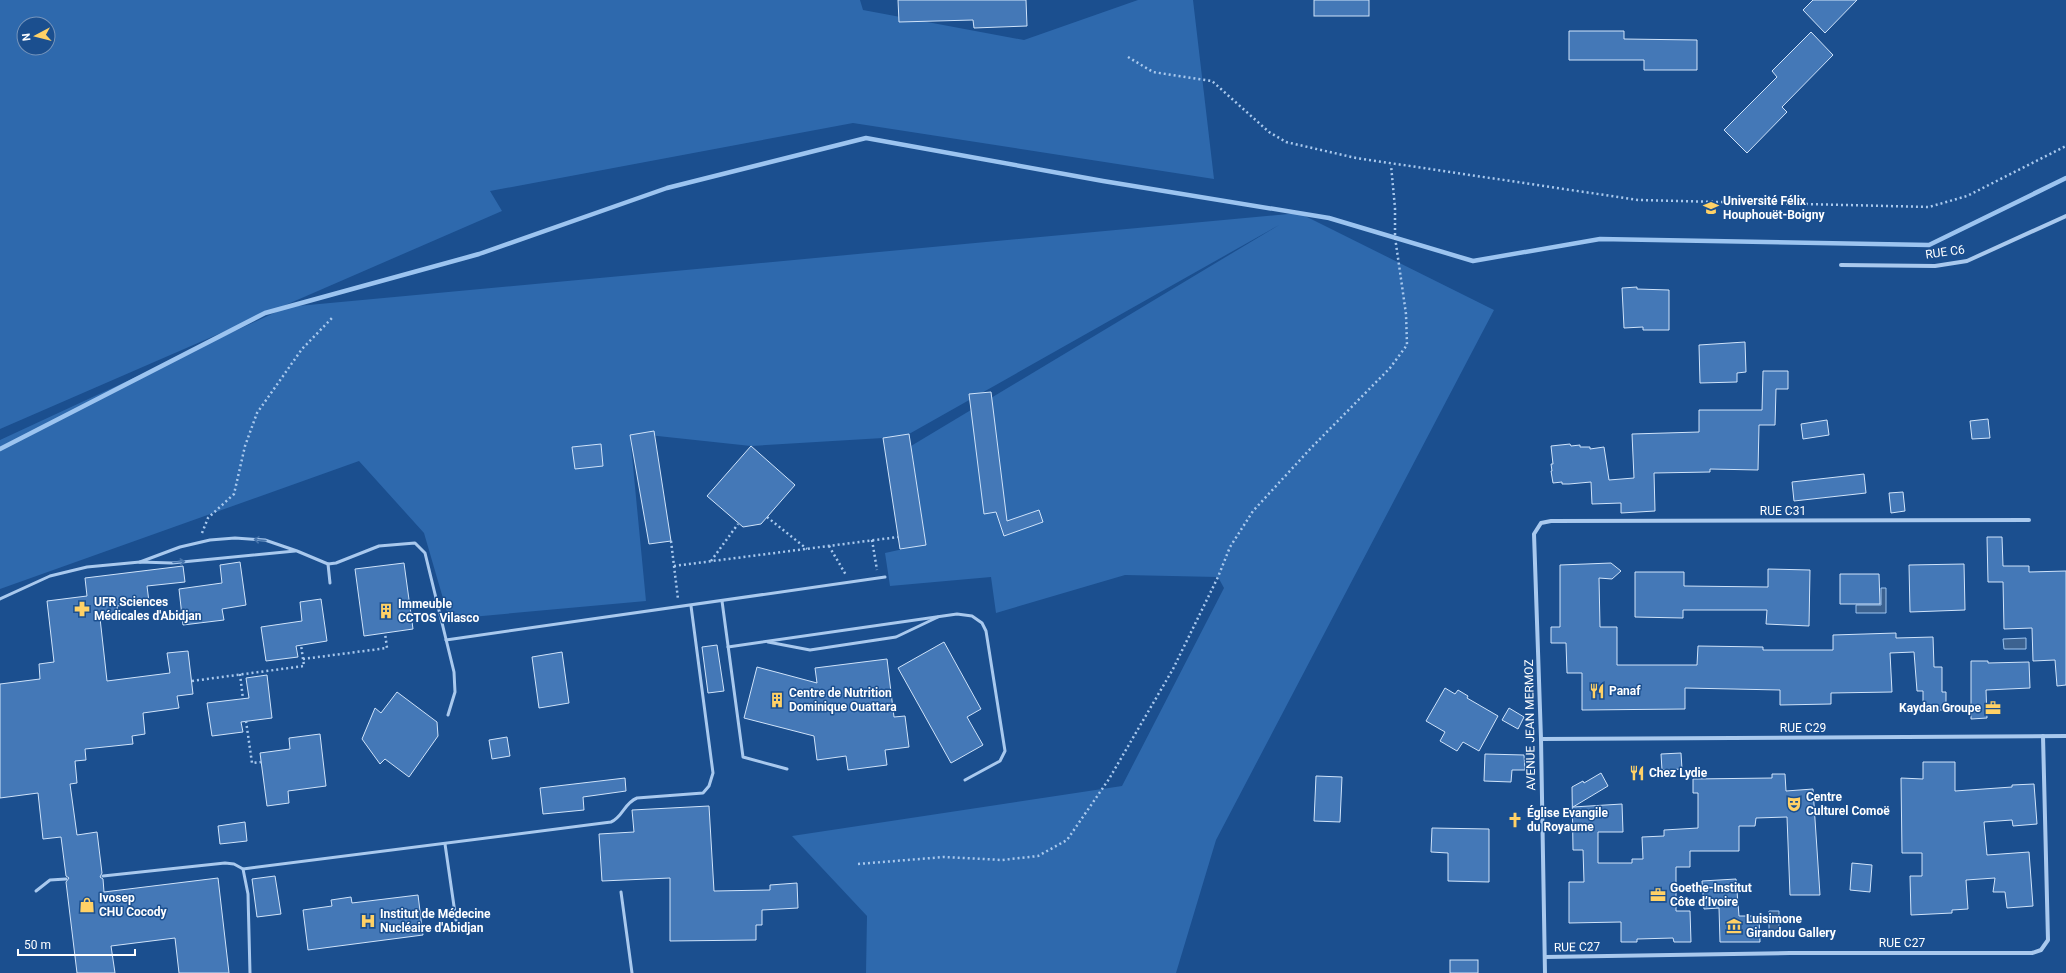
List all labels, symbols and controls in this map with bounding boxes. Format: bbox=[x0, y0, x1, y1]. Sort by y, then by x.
north arrow bbox=[16, 16, 56, 56]
text: N bbox=[20, 32, 33, 42]
place label: Université Félix Houphouët-Boigny bbox=[1723, 194, 1825, 222]
school or university icon: Université Félix Houphouët-Boigny bbox=[1702, 199, 1720, 217]
street label: RUE C6 bbox=[1924, 242, 1966, 262]
street label: RUE C31 bbox=[1760, 504, 1806, 518]
one-way arrow bbox=[254, 536, 267, 543]
one-way arrow bbox=[172, 559, 185, 566]
place label: UFR Sciences Médicales d'Abidjan bbox=[94, 595, 202, 623]
place label: Immeuble CCTOS Vilasco bbox=[398, 597, 479, 625]
pharmacy icon: UFR Sciences Médicales d'Abidjan bbox=[73, 600, 91, 618]
building icon: Immeuble CCTOS Vilasco bbox=[377, 602, 395, 620]
street label: AVENUE JEAN MERMOZ bbox=[1522, 659, 1538, 791]
restaurant icon: Panaf bbox=[1588, 682, 1606, 700]
place label: Panaf bbox=[1609, 684, 1641, 698]
place label: Centre de Nutrition Dominique Ouattara bbox=[789, 686, 897, 714]
building icon: Centre de Nutrition Dominique Ouattara bbox=[768, 691, 786, 709]
office icon: Kaydan Groupe bbox=[1984, 699, 2002, 717]
place label: Kaydan Groupe bbox=[1899, 701, 1982, 715]
street label: RUE C29 bbox=[1780, 721, 1826, 735]
restaurant icon: Chez Lydie bbox=[1628, 764, 1646, 782]
place label: Chez Lydie bbox=[1649, 766, 1708, 780]
place label: Centre Culturel Comoë bbox=[1806, 790, 1890, 818]
theatre icon: Centre Culturel Comoë bbox=[1785, 795, 1803, 813]
place label: Église Evangile du Royaume bbox=[1527, 805, 1608, 834]
church icon: Église Evangile du Royaume bbox=[1506, 811, 1524, 829]
place label: Goethe-Institut Côte d’Ivoire bbox=[1670, 881, 1752, 909]
office icon: Goethe-Institut Côte d’Ivoire bbox=[1649, 886, 1667, 904]
place label: Ivosep CHU Cocody bbox=[99, 891, 168, 919]
shop icon: Ivosep CHU Cocody bbox=[78, 896, 96, 914]
place label: Institut de Médecine Nucléaire d'Abidjan bbox=[380, 907, 491, 935]
hospital icon: Institut de Médecine Nucléaire d'Abidjan bbox=[359, 912, 377, 930]
place label: Luisimone Girandou Gallery bbox=[1746, 912, 1837, 940]
museum icon: Luisimone Girandou Gallery bbox=[1725, 917, 1743, 935]
scale bar bbox=[18, 931, 135, 957]
street label: RUE C27 bbox=[1879, 936, 1925, 950]
text: 50 m bbox=[24, 938, 51, 952]
street label: RUE C27 bbox=[1554, 940, 1601, 954]

